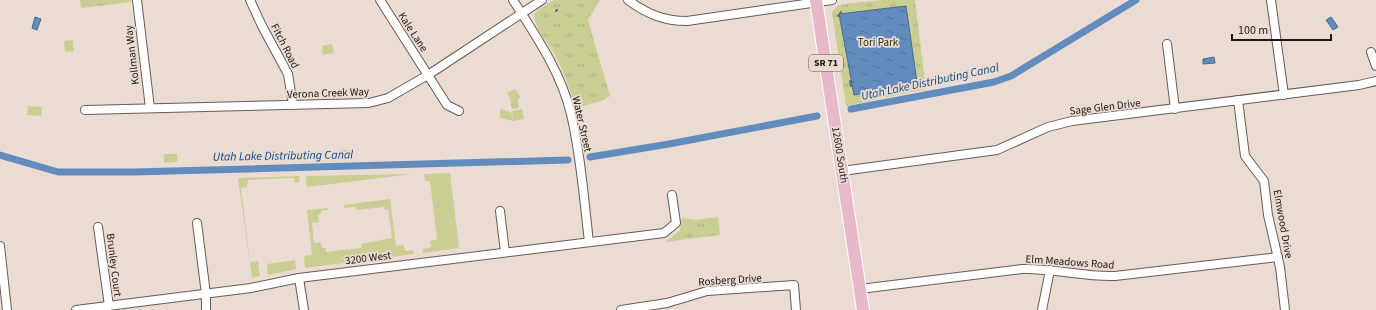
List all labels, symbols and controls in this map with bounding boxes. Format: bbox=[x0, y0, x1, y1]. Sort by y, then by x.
street label: Kale Lane bbox=[395, 9, 432, 55]
scale bar bbox=[1232, 16, 1331, 42]
street label: Fitch Road bbox=[267, 21, 303, 71]
text: 100 m bbox=[1238, 22, 1268, 39]
street label: Kollman Way bbox=[121, 24, 143, 86]
park label: Tori Park bbox=[858, 35, 899, 50]
road number: SR 71 bbox=[809, 55, 843, 71]
water label: Utah Lake Distributing Canal bbox=[859, 59, 1001, 105]
street label: Verona Creek Way bbox=[287, 84, 369, 102]
street label: Water Street bbox=[568, 95, 596, 153]
street label: Sage Glen Drive bbox=[1069, 95, 1142, 119]
street label: 12600 South bbox=[828, 126, 852, 184]
water label: Utah Lake Distributing Canal bbox=[213, 146, 353, 166]
street label: Elmwood Drive bbox=[1270, 188, 1297, 260]
street label: Brunley Court bbox=[103, 232, 125, 298]
street label: 3200 West bbox=[344, 248, 392, 268]
street label: Elm Meadows Road bbox=[1025, 251, 1115, 273]
street label: Rosberg Drive bbox=[698, 270, 763, 290]

